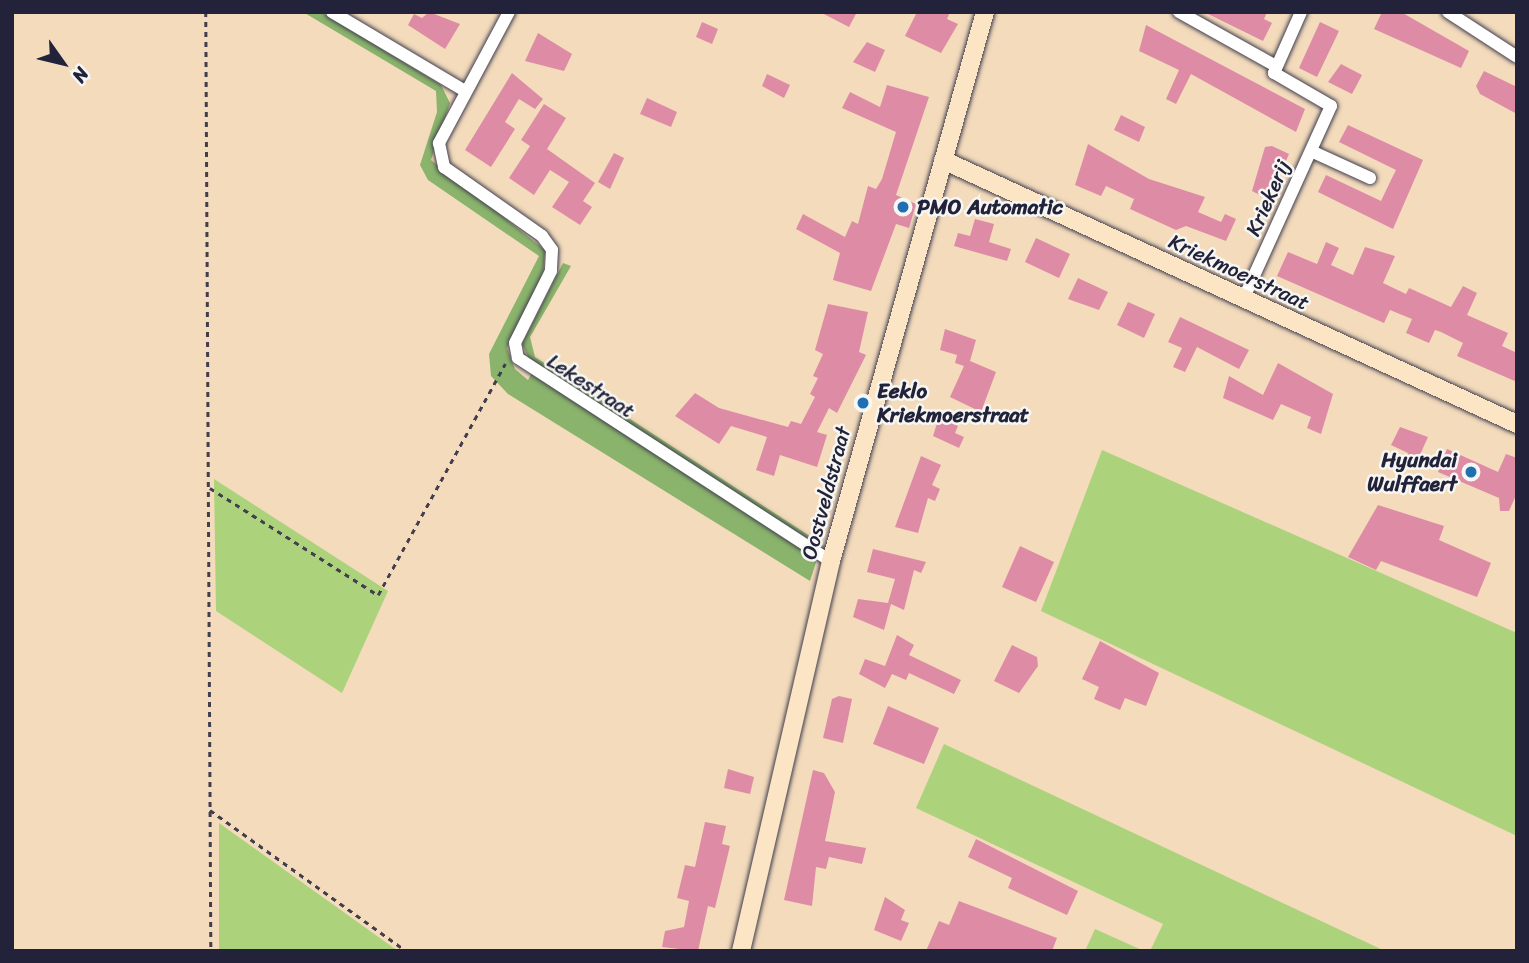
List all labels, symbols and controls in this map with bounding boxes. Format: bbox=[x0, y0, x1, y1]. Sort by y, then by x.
north arrow bbox=[28, 28, 98, 98]
text: N bbox=[63, 60, 98, 90]
street label: Kriekerij bbox=[1240, 156, 1296, 240]
place label: PMO Automatic bbox=[917, 194, 1063, 220]
marker: PMO Automatic bbox=[895, 199, 911, 215]
street label: Kriekmoerstraat bbox=[1165, 228, 1313, 316]
street label: Lekestraat bbox=[542, 348, 640, 424]
place label: Eeklo Kriekmoerstraat bbox=[877, 378, 1029, 428]
marker: Eeklo Kriekmoerstraat bbox=[855, 395, 871, 411]
street label: Oostveldstraat bbox=[796, 424, 856, 562]
place label: Hyundai Wulffaert bbox=[1367, 447, 1457, 497]
marker: Hyundai Wulffaert bbox=[1463, 464, 1479, 480]

